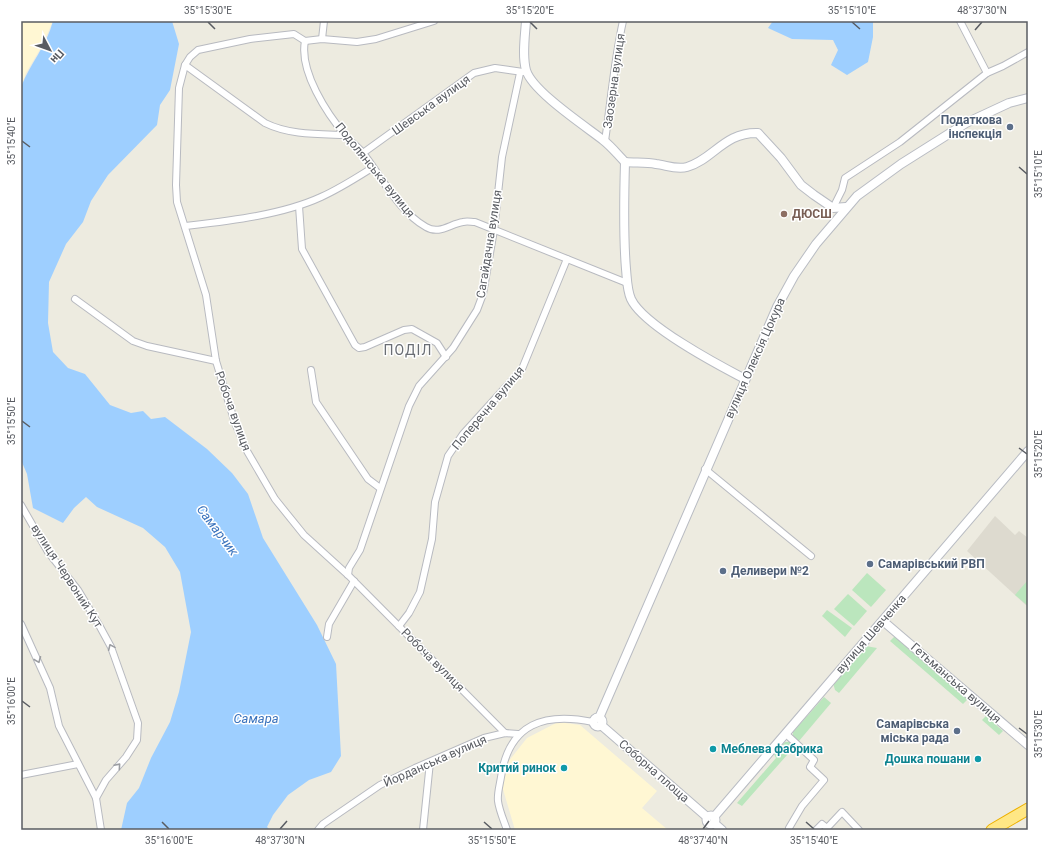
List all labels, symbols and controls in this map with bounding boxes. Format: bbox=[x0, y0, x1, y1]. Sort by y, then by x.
text: 35°15'30"E bbox=[184, 5, 232, 16]
text: 35°15'20"E bbox=[506, 5, 554, 16]
text: 35°15'10"E bbox=[828, 5, 876, 16]
text: 48°37'30"N bbox=[957, 5, 1007, 16]
north arrow bbox=[30, 30, 70, 70]
street label: Заозерна вулиця bbox=[600, 33, 628, 129]
text: Пн bbox=[48, 47, 67, 66]
street label: Шевська вулиця bbox=[389, 72, 473, 138]
place label: Податкова інспекція bbox=[941, 113, 1003, 141]
text: 35°15'40"E bbox=[6, 117, 17, 165]
street label: Подолянська вулиця bbox=[332, 120, 418, 220]
marker: Податкова інспекція bbox=[1005, 122, 1015, 132]
text: 35°15'10"E bbox=[1033, 150, 1044, 198]
street label: Сагайдачна вулиця bbox=[474, 189, 504, 299]
place label: ДЮСШ bbox=[792, 207, 832, 221]
marker: ДЮСШ bbox=[779, 209, 789, 219]
street label: вулиця Олексія Цокура bbox=[722, 295, 788, 421]
district label: ПОДІЛ bbox=[384, 342, 432, 358]
street label: Поперечна вулиця bbox=[449, 363, 527, 453]
street label: Робоча вулиця bbox=[212, 369, 254, 453]
text: 35°15'50"E bbox=[6, 397, 17, 445]
text: 35°15'20"E bbox=[1033, 430, 1044, 478]
water label: Самарчик bbox=[194, 502, 242, 559]
street label: вулиця Червоний Кут bbox=[28, 522, 106, 631]
place label: Самарівський РВП bbox=[878, 557, 985, 571]
marker: Самарівський РВП bbox=[865, 559, 875, 569]
place label: Деливери №2 bbox=[731, 564, 809, 578]
marker: Деливери №2 bbox=[718, 566, 728, 576]
street label: вулиця Шевченка bbox=[833, 592, 909, 676]
street label: Робоча вулиця bbox=[398, 625, 468, 695]
street label: Гетьманська вулиця bbox=[908, 640, 1004, 726]
one-way arrow bbox=[108, 644, 116, 651]
one-way arrow bbox=[33, 655, 41, 663]
text: 35°16'00"E bbox=[6, 677, 17, 725]
text: 35°15'30"E bbox=[1033, 710, 1044, 758]
water label: Самара bbox=[233, 711, 279, 726]
place label: Самарівська міська рада bbox=[876, 717, 950, 745]
marker: Самарівська міська рада bbox=[952, 726, 962, 736]
street label: Йорданська вулиця bbox=[381, 731, 489, 790]
street label: Соборна площа bbox=[616, 737, 692, 805]
place label: Меблева фабрика bbox=[721, 742, 824, 756]
marker: Меблева фабрика bbox=[708, 744, 718, 754]
place label: Дошка пошани bbox=[885, 752, 970, 766]
marker: Дошка пошани bbox=[973, 754, 983, 764]
place label: Критий ринок bbox=[478, 761, 556, 775]
one-way arrow bbox=[114, 763, 121, 770]
marker: Критий ринок bbox=[559, 763, 569, 773]
text: 35°16'00"E bbox=[145, 835, 193, 846]
text: 48°37'30"N bbox=[255, 835, 305, 846]
text: 35°15'50"E bbox=[468, 835, 516, 846]
text: 48°37'40"N bbox=[678, 835, 728, 846]
text: 35°15'40"E bbox=[790, 835, 838, 846]

